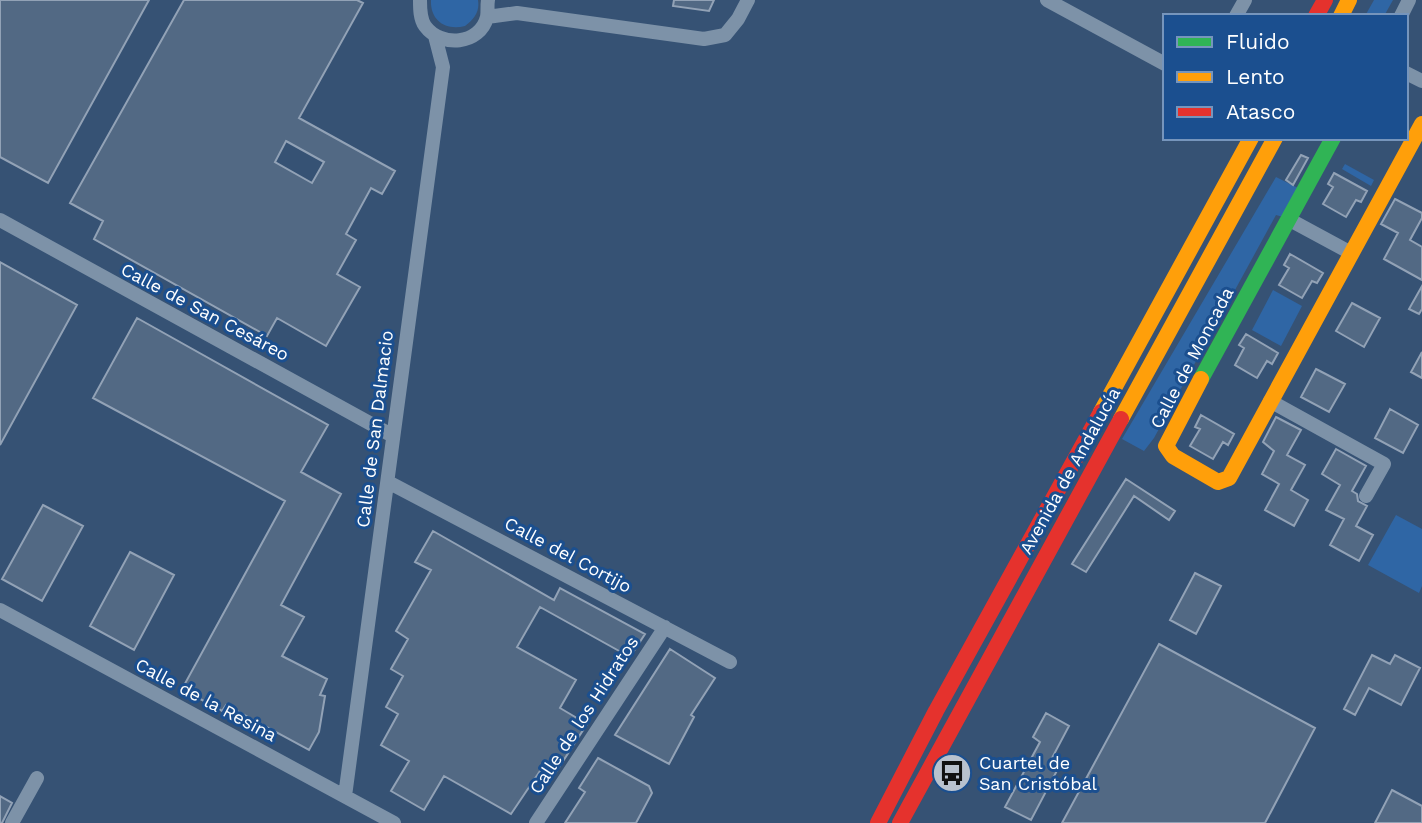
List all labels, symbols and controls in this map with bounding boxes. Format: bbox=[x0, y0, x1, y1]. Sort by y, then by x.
legend bbox=[1163, 14, 1408, 140]
text: Fluido bbox=[1226, 29, 1290, 54]
text: Lento bbox=[1226, 64, 1285, 89]
text: Atasco bbox=[1226, 99, 1295, 124]
street label: Calle de San Cesáreo bbox=[118, 258, 293, 365]
street label: Calle de Moncada bbox=[1145, 284, 1238, 432]
street label: Calle de San Dalmacio bbox=[352, 329, 397, 529]
street label: Avenida de Andalucía bbox=[1015, 384, 1124, 558]
street label: Calle del Cortijo bbox=[501, 512, 635, 597]
street label: Calle de los Hidratos bbox=[525, 632, 642, 798]
street label: Calle de la Resina bbox=[132, 653, 280, 746]
bus stop icon: Cuartel de San Cristóbal bbox=[931, 752, 973, 794]
place label: Cuartel de San Cristóbal bbox=[979, 752, 1098, 794]

